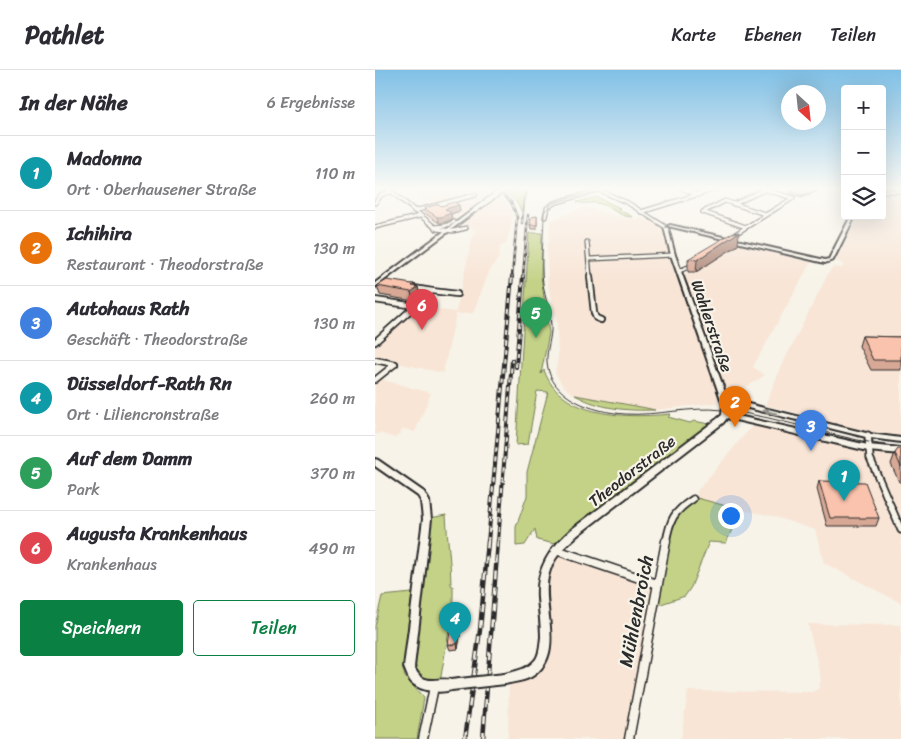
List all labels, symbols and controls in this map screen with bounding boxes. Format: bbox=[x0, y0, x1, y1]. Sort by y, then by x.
text: Pathlet bbox=[25, 14, 104, 56]
text: Karte bbox=[672, 19, 716, 51]
text: Ebenen bbox=[744, 19, 802, 51]
text: Teilen bbox=[830, 19, 876, 51]
text: In der Nähe bbox=[20, 84, 128, 122]
north arrow bbox=[781, 85, 826, 130]
map controls bbox=[841, 85, 886, 220]
button: + bbox=[841, 85, 886, 130]
text: 6 Ergebnisse bbox=[267, 88, 355, 117]
button: − bbox=[841, 130, 886, 175]
text: Madonna bbox=[67, 142, 142, 175]
text: 1 bbox=[33, 159, 39, 188]
text: 110 m bbox=[315, 159, 355, 188]
text: Ort · Oberhausener Straße bbox=[67, 175, 257, 204]
button: layers bbox=[841, 175, 886, 220]
text: Ichihira bbox=[67, 217, 132, 250]
text: 2 bbox=[31, 234, 41, 263]
text: 130 m bbox=[313, 234, 355, 263]
text: Restaurant · Theodorstraße bbox=[67, 250, 263, 279]
street label: Wahlerstraße bbox=[683, 276, 741, 376]
pin: 6 bbox=[406, 289, 438, 330]
text: Autohaus Rath bbox=[67, 292, 189, 325]
pin: 5 bbox=[520, 297, 552, 338]
text: 3 bbox=[32, 309, 40, 338]
text: 130 m bbox=[313, 309, 355, 338]
text: Geschäft · Theodorstraße bbox=[67, 325, 248, 354]
text: Düsseldorf-Rath Rn bbox=[67, 367, 232, 400]
text: 4 bbox=[31, 384, 41, 413]
text: 260 m bbox=[310, 384, 355, 413]
pin: 2 bbox=[719, 386, 751, 427]
text: Ort · Liliencronstraße bbox=[67, 400, 219, 429]
one-way arrow bbox=[762, 408, 777, 416]
pin: 3 bbox=[795, 410, 827, 451]
street label: Theodorstraße bbox=[582, 427, 682, 515]
text: Auf dem Damm bbox=[67, 442, 192, 475]
text: 5 bbox=[31, 459, 41, 488]
text: 370 m bbox=[311, 459, 355, 488]
pin: 1 bbox=[828, 460, 860, 501]
text: Park bbox=[67, 475, 100, 504]
your location bbox=[718, 503, 744, 529]
text: Augusta Krankenhaus bbox=[67, 517, 247, 550]
text: 6 bbox=[31, 534, 41, 563]
text: 490 m bbox=[309, 534, 355, 563]
text: Krankenhaus bbox=[67, 550, 157, 579]
street label: Mühlenbroich bbox=[609, 552, 663, 670]
button: Speichern bbox=[20, 600, 183, 656]
button: Teilen bbox=[193, 600, 355, 656]
pin: 4 bbox=[439, 602, 471, 643]

